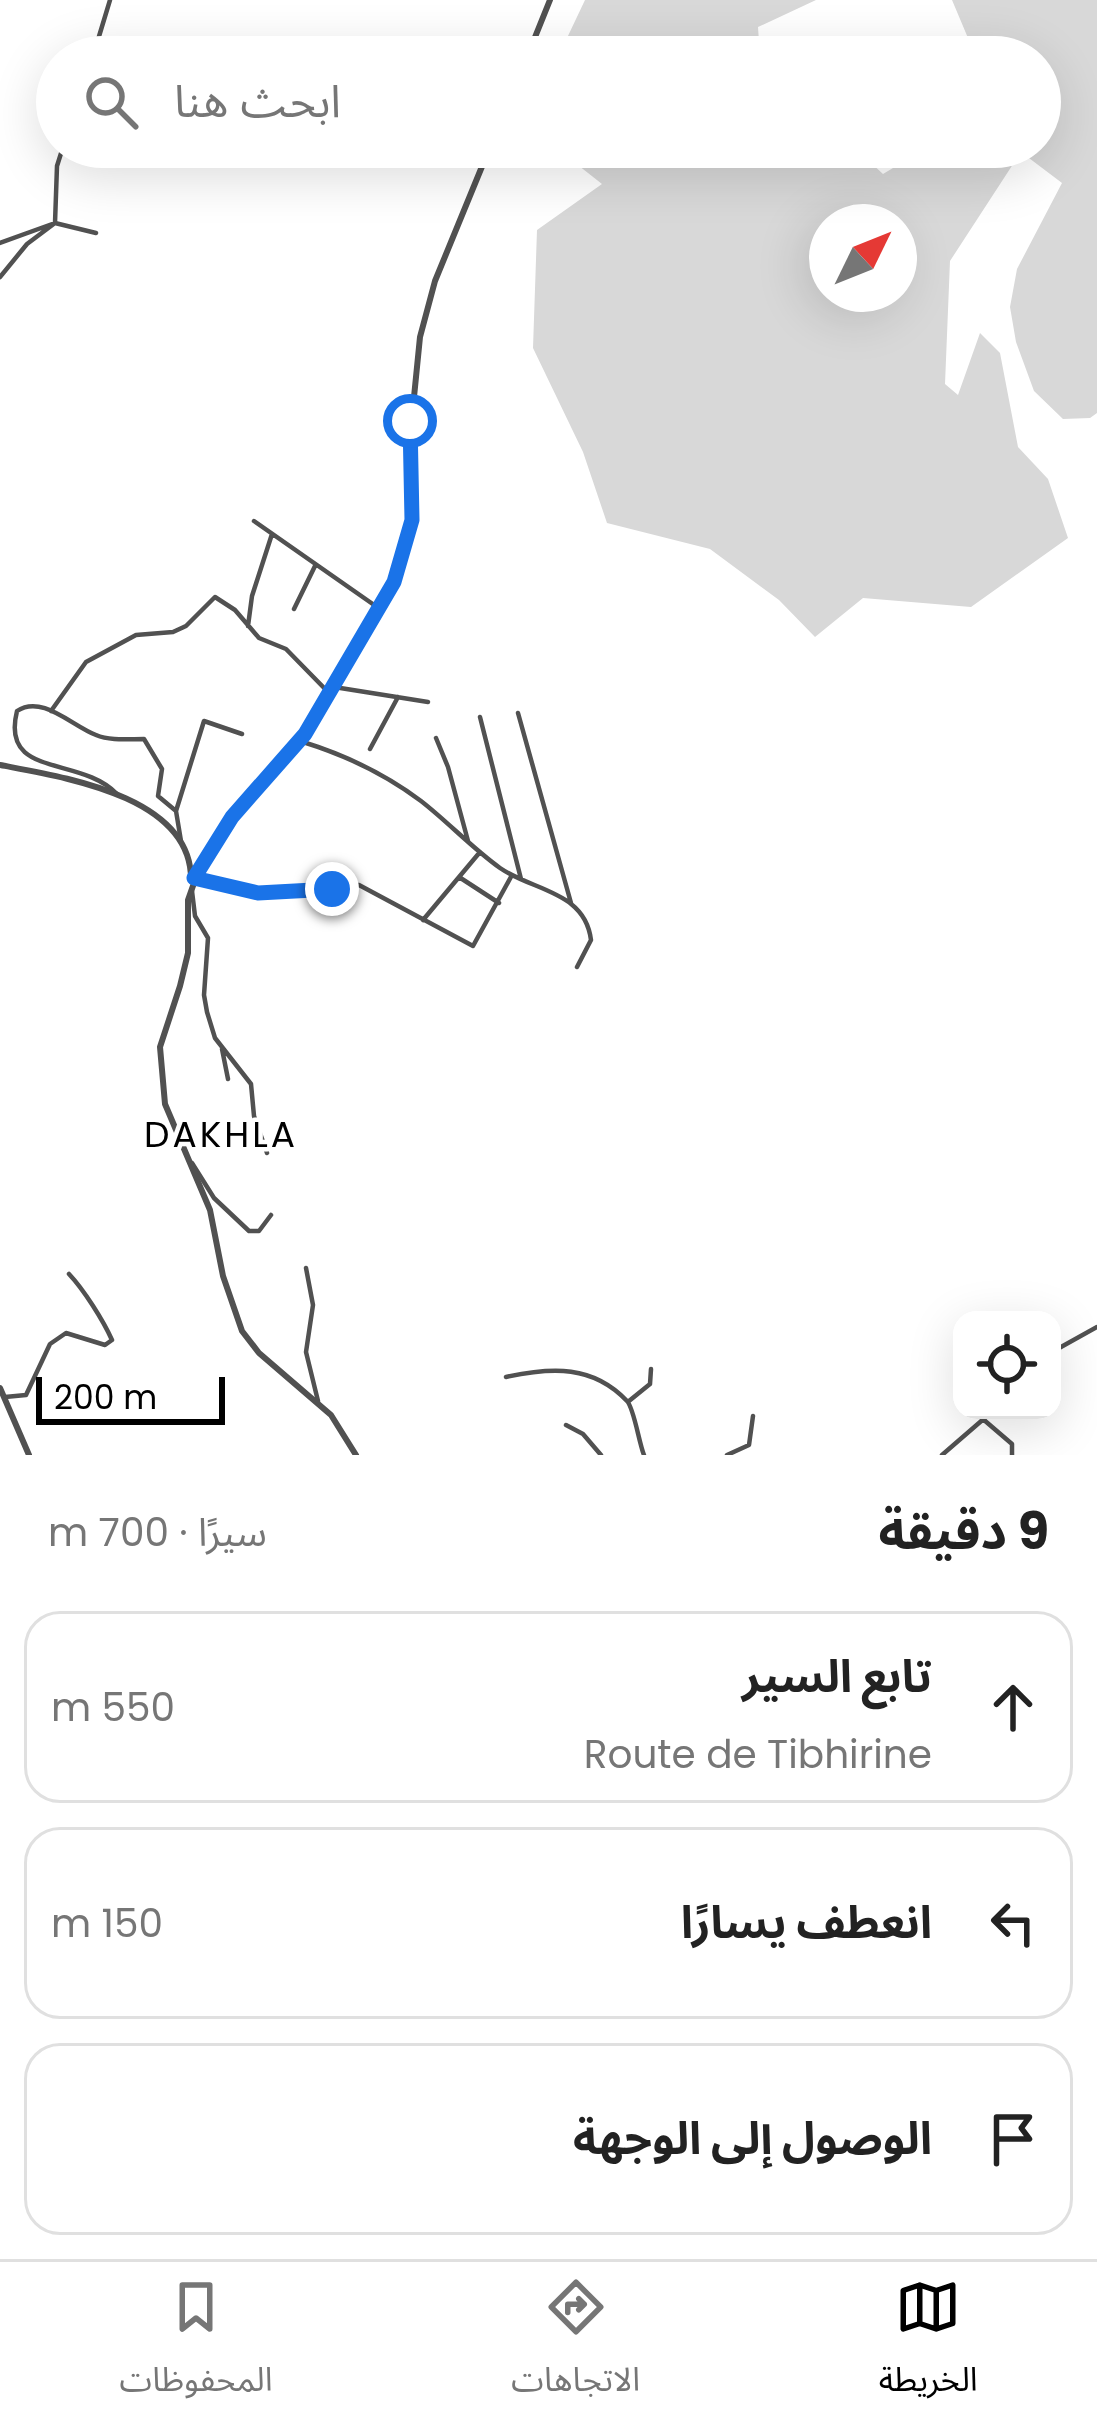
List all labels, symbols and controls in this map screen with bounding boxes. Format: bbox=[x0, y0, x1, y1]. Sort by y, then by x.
search box bbox=[36, 36, 1061, 168]
icon: search bbox=[78, 69, 144, 135]
text: ابحث هنا bbox=[174, 70, 341, 133]
north arrow bbox=[809, 204, 917, 312]
route start bbox=[383, 394, 437, 448]
route end bbox=[305, 862, 359, 916]
district label: DAKHLA bbox=[144, 1109, 298, 1160]
map controls bbox=[953, 1311, 1061, 1419]
button: locate bbox=[953, 1311, 1061, 1419]
scale bar bbox=[36, 1371, 225, 1424]
text: 200 m bbox=[54, 1374, 157, 1421]
text: 9 دقيقة bbox=[878, 1495, 1049, 1567]
text: سيرًا · 700 m bbox=[48, 1505, 267, 1560]
text: تابع السير bbox=[742, 1645, 932, 1708]
icon: ahead bbox=[980, 1674, 1046, 1740]
text: 550 m bbox=[51, 1680, 175, 1735]
text: Route de Tibhirine bbox=[584, 1727, 932, 1782]
icon: left bbox=[980, 1890, 1046, 1956]
text: انعطف يسارًا bbox=[681, 1891, 932, 1954]
text: 150 m bbox=[51, 1896, 163, 1951]
icon: arrive bbox=[980, 2106, 1046, 2172]
text: الوصول إلى الوجهة bbox=[573, 2107, 932, 2170]
tab: المحفوظات bbox=[119, 2274, 273, 2415]
tab: الاتجاهات bbox=[511, 2274, 640, 2415]
tab: الخريطة bbox=[879, 2274, 978, 2415]

